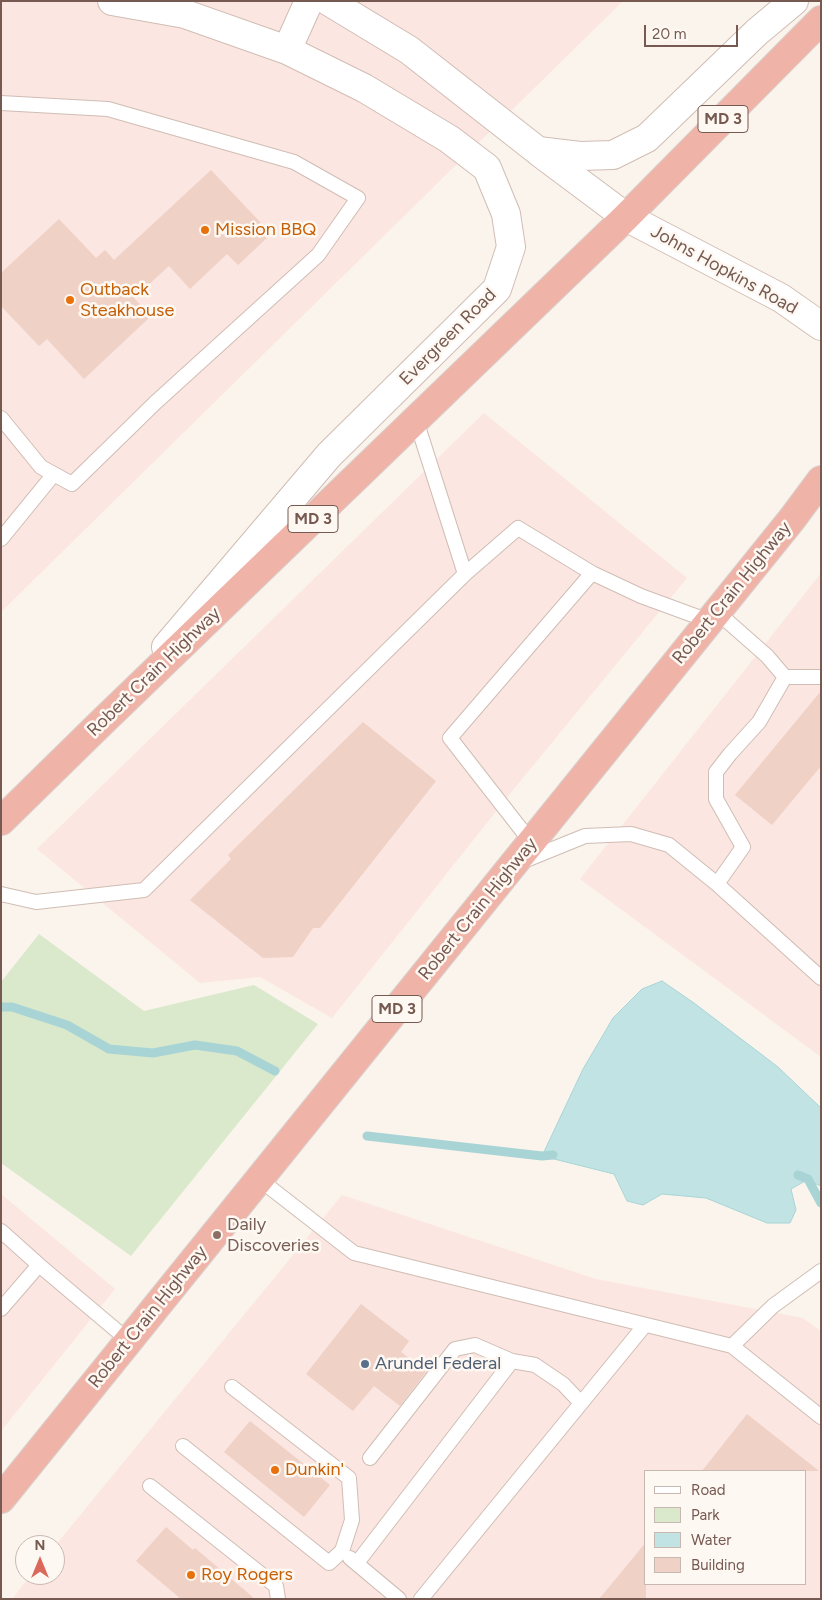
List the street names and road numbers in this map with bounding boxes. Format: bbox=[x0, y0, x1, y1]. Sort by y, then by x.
road number: MD 3 bbox=[698, 106, 748, 132]
street label: Johns Hopkins Road bbox=[647, 221, 801, 319]
street label: Evergreen Road bbox=[395, 284, 501, 390]
road number: MD 3 bbox=[288, 506, 338, 532]
street label: Robert Crain Highway bbox=[668, 517, 796, 669]
street label: Robert Crain Highway bbox=[83, 603, 225, 741]
street label: Robert Crain Highway bbox=[414, 833, 542, 985]
road number: MD 3 bbox=[372, 996, 422, 1022]
street label: Robert Crain Highway bbox=[84, 1241, 212, 1393]

